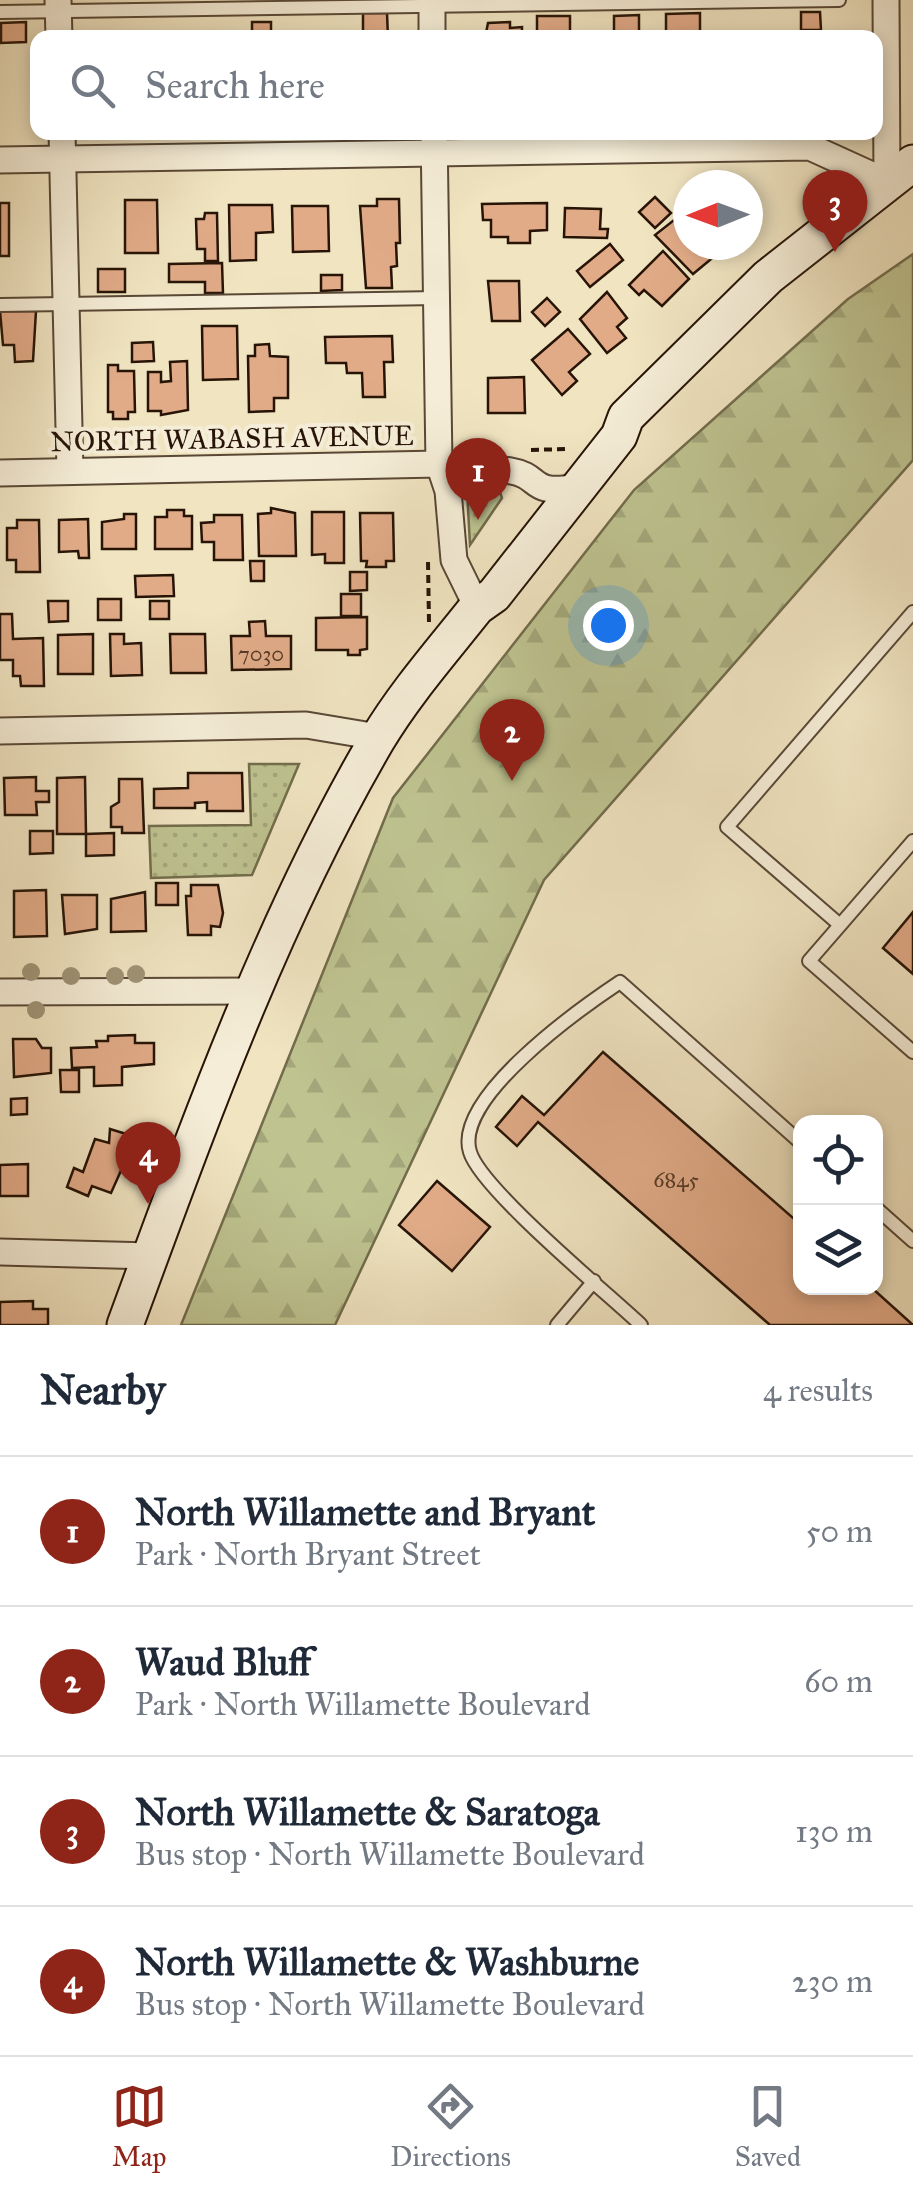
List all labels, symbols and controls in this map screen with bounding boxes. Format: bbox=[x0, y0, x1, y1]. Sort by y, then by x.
search box bbox=[30, 30, 883, 140]
icon: search bbox=[65, 58, 120, 113]
text: Search here bbox=[145, 62, 325, 108]
north arrow bbox=[673, 170, 763, 260]
pin: 3 bbox=[802, 170, 868, 252]
street label: NORTH WABASH AVENUE bbox=[50, 418, 414, 459]
pin: 1 bbox=[446, 438, 510, 520]
your location bbox=[583, 600, 634, 651]
house number: 7030 bbox=[238, 640, 284, 667]
pin: 2 bbox=[480, 698, 544, 781]
map controls bbox=[793, 1115, 883, 1295]
button: locate bbox=[793, 1115, 883, 1205]
pin: 4 bbox=[116, 1122, 180, 1204]
house number: 6845 bbox=[653, 1166, 699, 1193]
button: layers bbox=[793, 1205, 883, 1295]
text: Nearby bbox=[40, 1364, 165, 1416]
text: 4 results bbox=[763, 1371, 873, 1410]
text: North Willamette and Bryant bbox=[135, 1489, 595, 1535]
text: 1 bbox=[66, 1512, 79, 1551]
text: 50 m bbox=[806, 1512, 873, 1551]
text: Park · North Bryant Street bbox=[135, 1535, 481, 1574]
text: Waud Bluff bbox=[135, 1639, 311, 1685]
text: 2 bbox=[65, 1662, 80, 1701]
text: 60 m bbox=[804, 1662, 873, 1701]
text: Park · North Willamette Boulevard bbox=[135, 1685, 590, 1724]
text: North Willamette & Saratoga bbox=[135, 1789, 600, 1835]
text: 3 bbox=[66, 1812, 79, 1851]
text: 130 m bbox=[795, 1812, 873, 1851]
text: Bus stop · North Willamette Boulevard bbox=[135, 1835, 645, 1874]
text: North Willamette & Washburne bbox=[135, 1939, 639, 1985]
text: 4 bbox=[64, 1962, 81, 2001]
text: 230 m bbox=[792, 1962, 873, 2001]
text: Bus stop · North Willamette Boulevard bbox=[135, 1985, 645, 2024]
tab: Map bbox=[112, 2079, 167, 2174]
tab: Directions bbox=[390, 2079, 511, 2174]
tab: Saved bbox=[735, 2079, 801, 2174]

